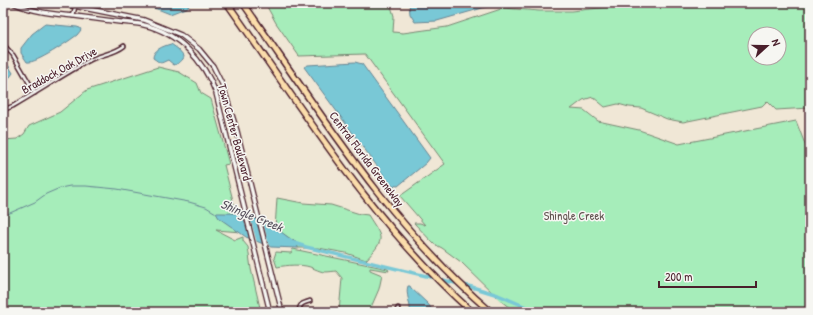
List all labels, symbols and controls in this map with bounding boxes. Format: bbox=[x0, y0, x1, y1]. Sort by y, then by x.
north arrow bbox=[747, 26, 787, 66]
text: N bbox=[769, 37, 784, 48]
street label: Braddock Oak Drive bbox=[18, 42, 100, 98]
street label: Town Center Boulevard bbox=[214, 82, 256, 183]
street label: Central Florida GreeneWay bbox=[325, 108, 409, 210]
water label: Shingle Creek bbox=[218, 194, 287, 237]
park label: Shingle Creek bbox=[544, 207, 604, 224]
scale bar bbox=[659, 263, 756, 289]
text: 200 m bbox=[665, 268, 692, 285]

